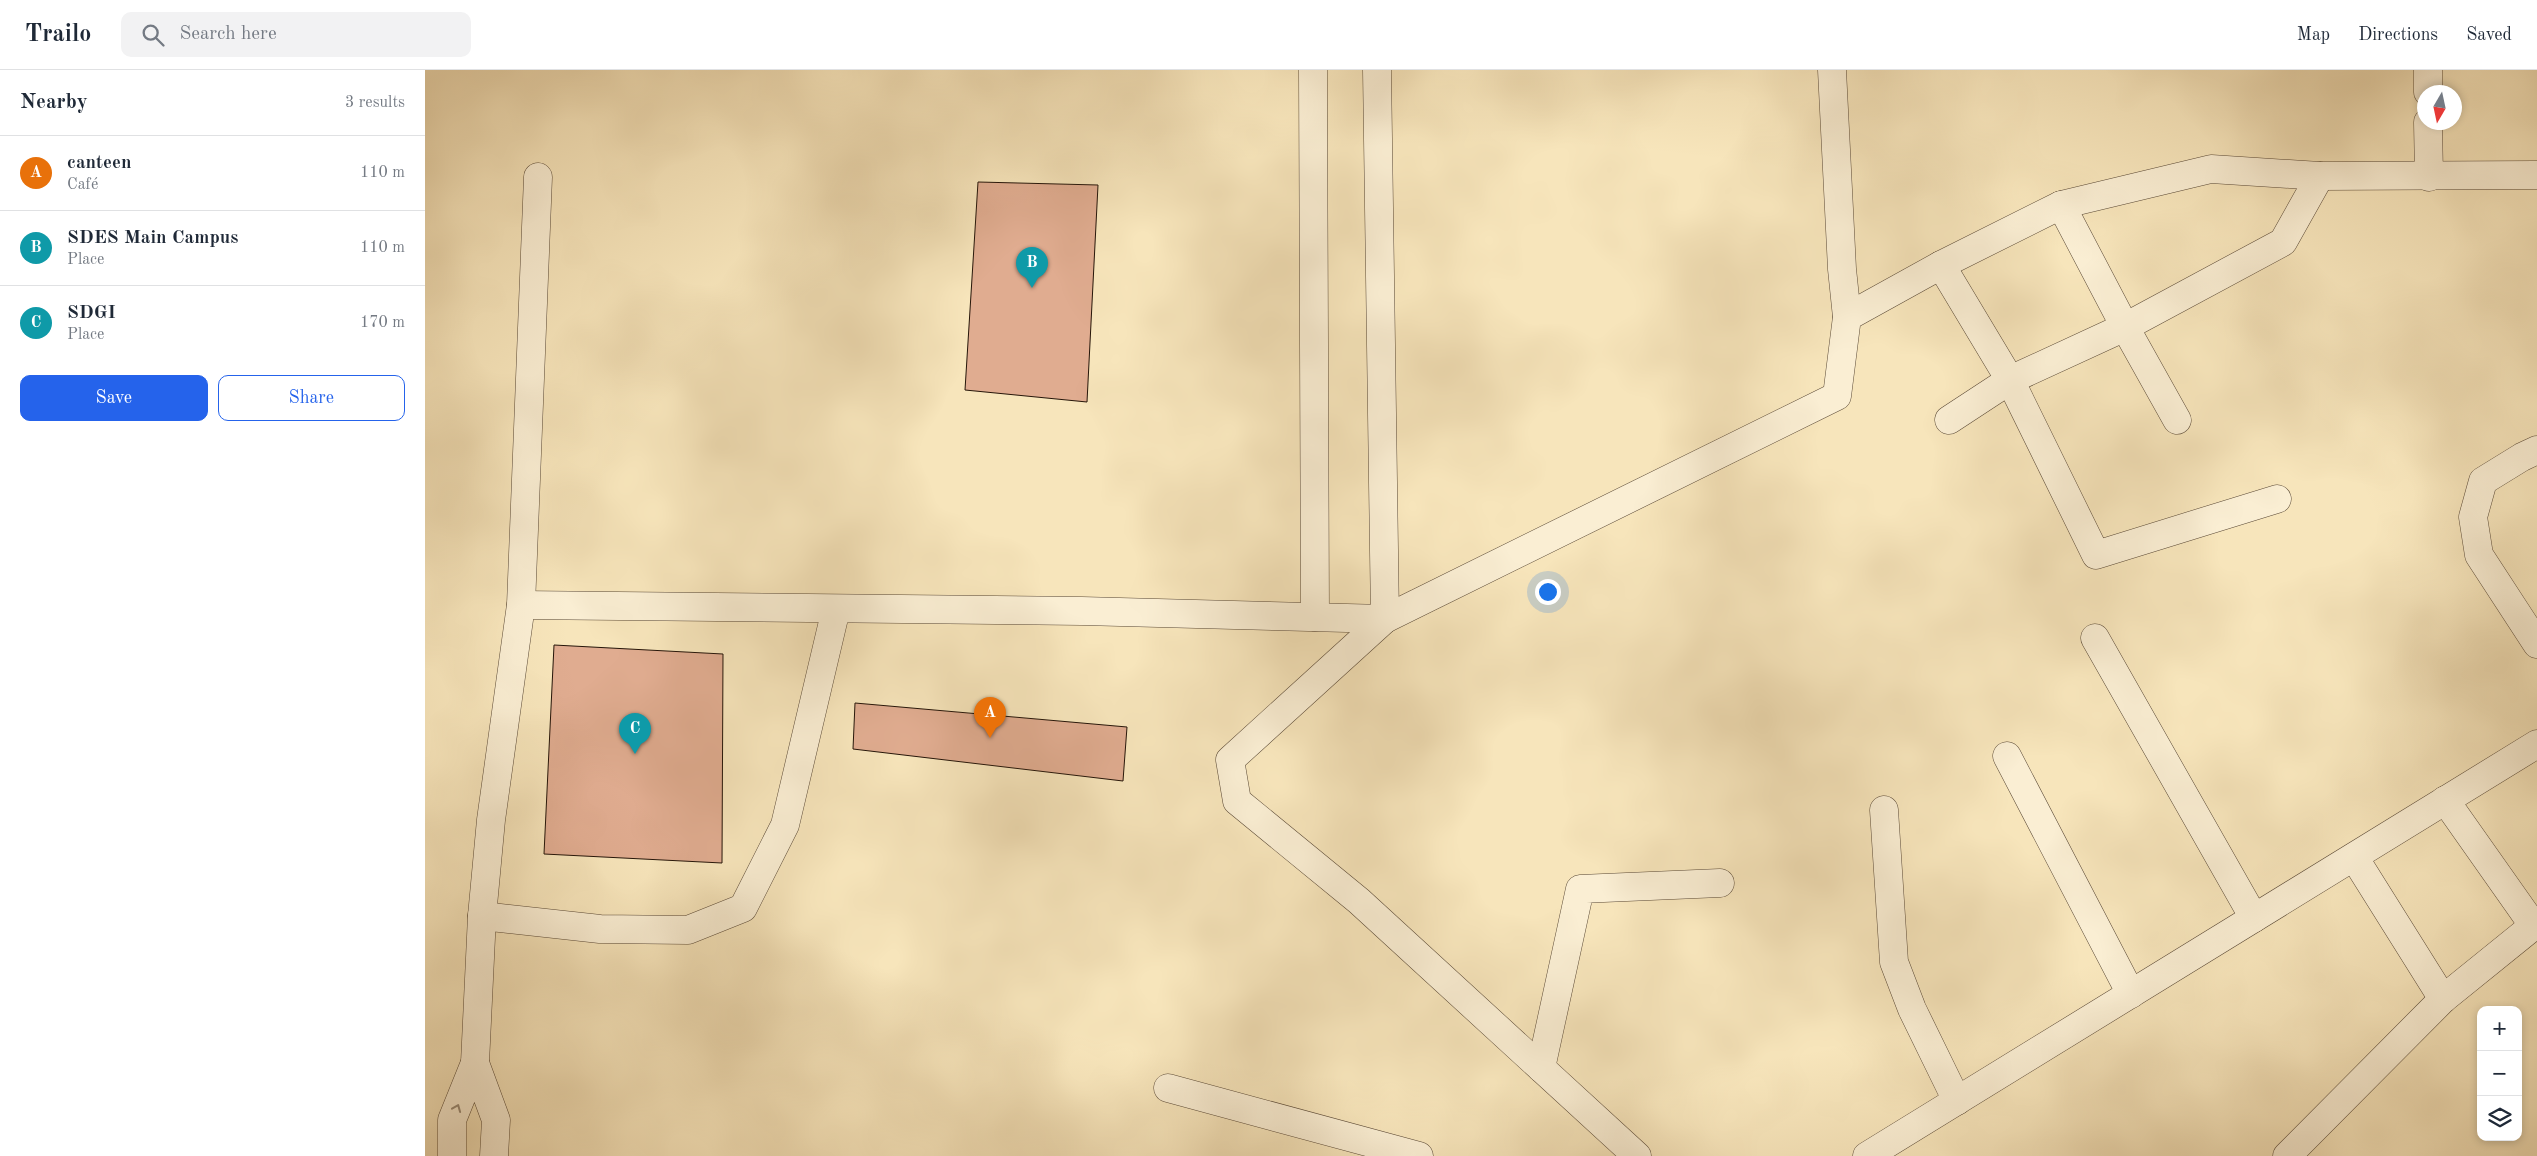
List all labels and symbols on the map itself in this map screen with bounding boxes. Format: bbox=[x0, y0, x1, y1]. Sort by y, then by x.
north arrow bbox=[2417, 85, 2462, 130]
pin: B bbox=[1016, 247, 1048, 288]
your location bbox=[1535, 579, 1561, 605]
pin: A bbox=[974, 697, 1006, 738]
pin: C bbox=[619, 713, 651, 754]
one-way arrow bbox=[451, 1104, 462, 1113]

